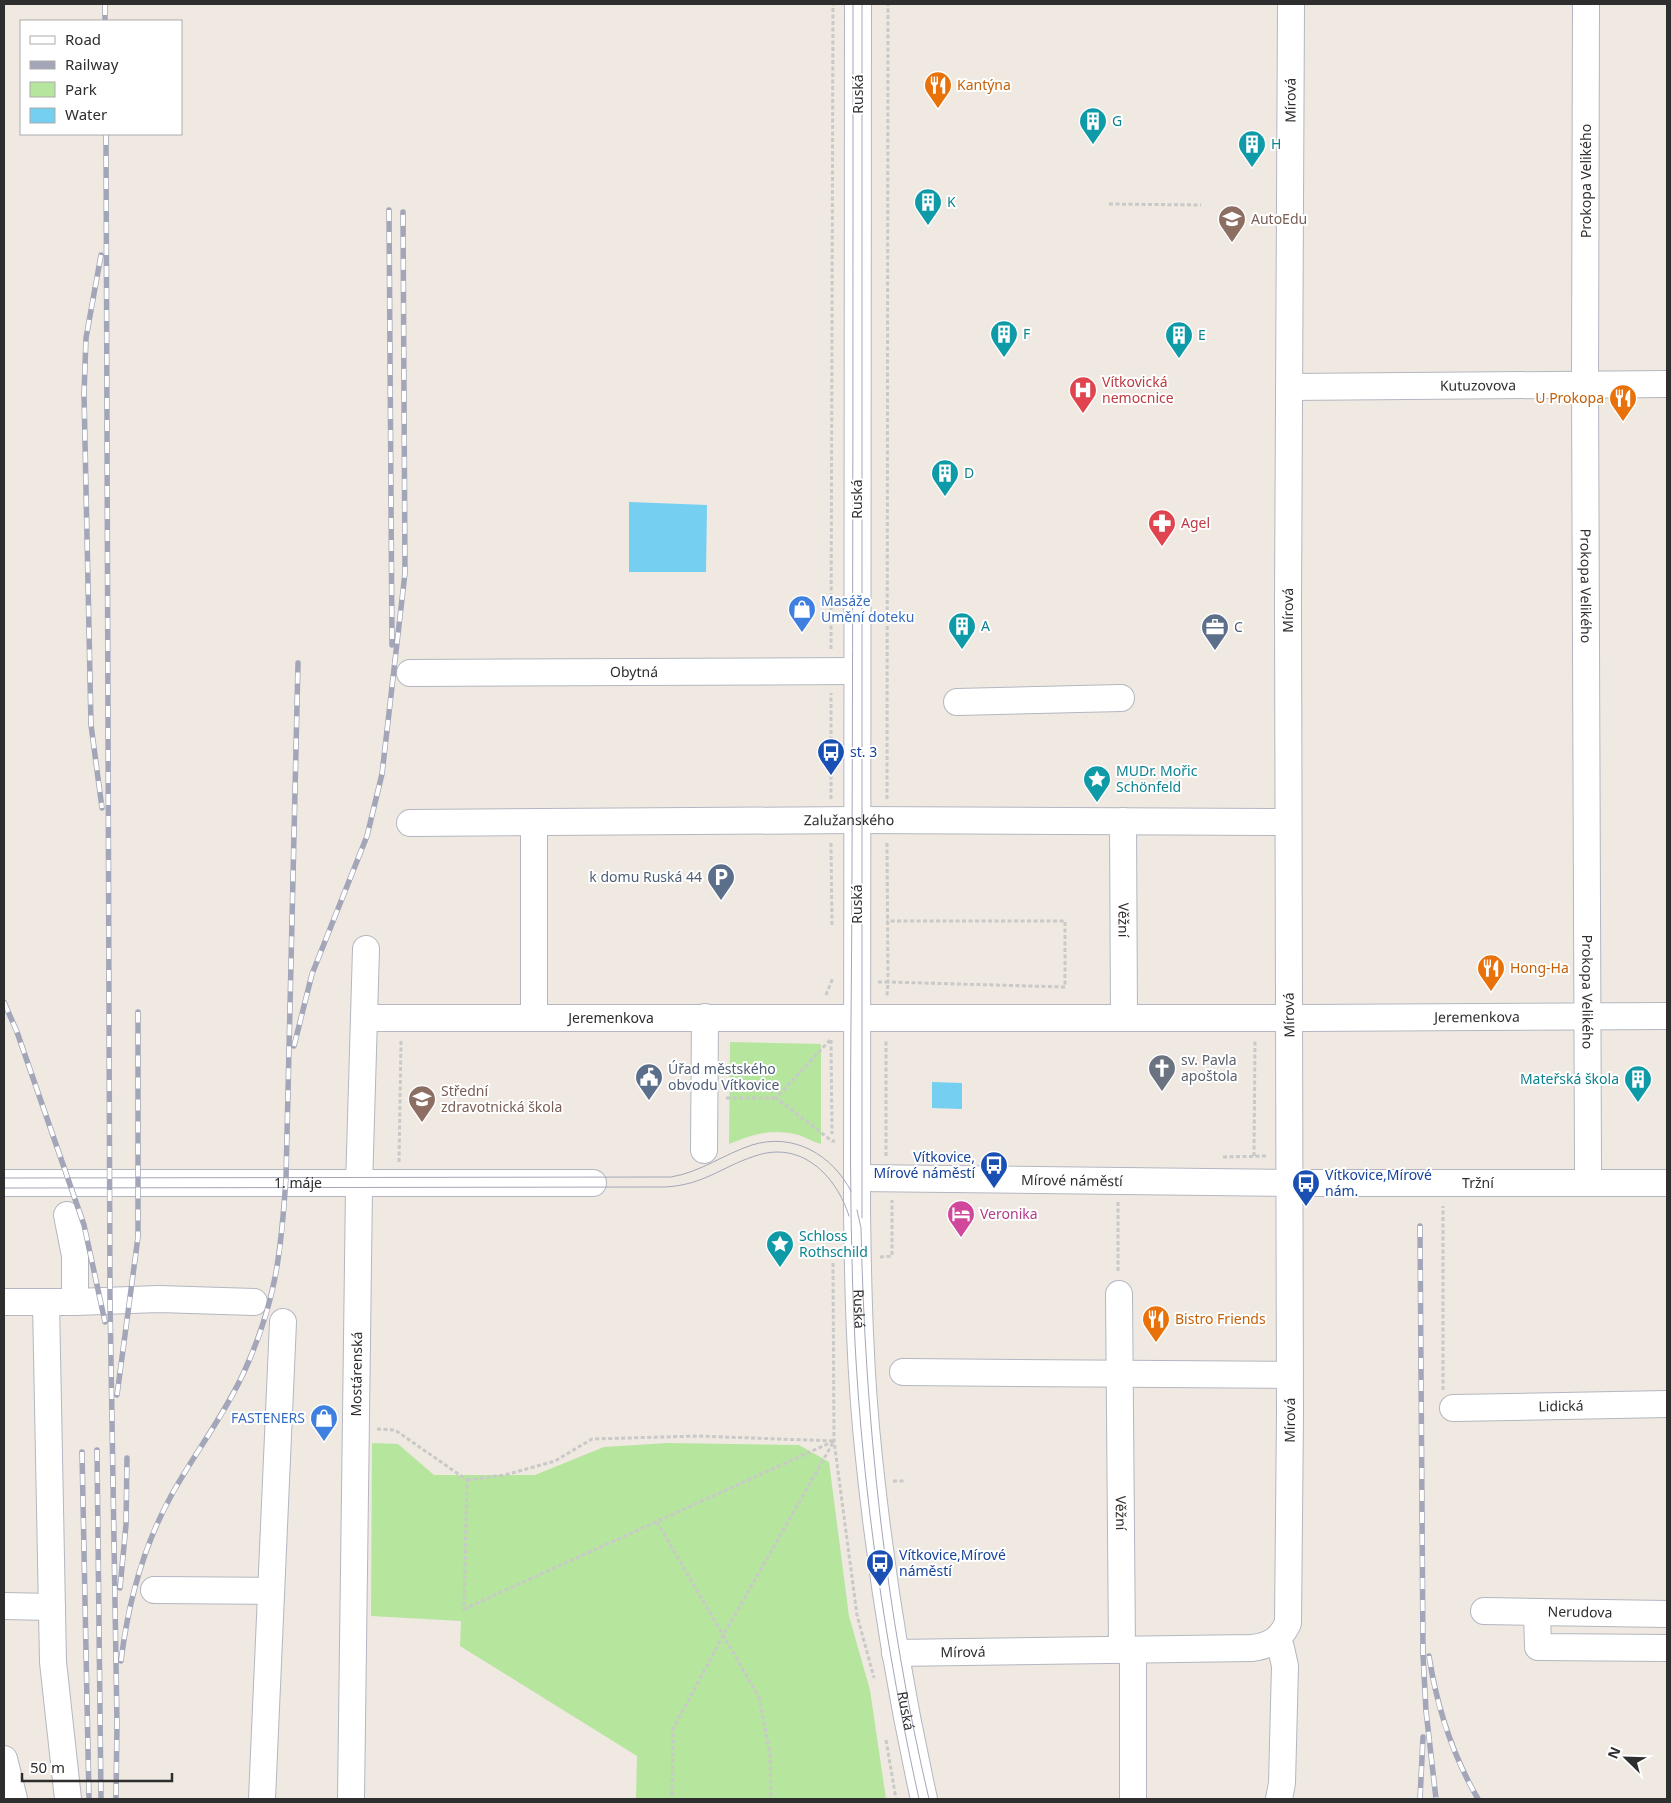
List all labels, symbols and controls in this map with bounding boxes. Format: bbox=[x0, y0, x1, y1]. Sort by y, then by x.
legend bbox=[20, 20, 182, 135]
text: Road bbox=[65, 29, 101, 49]
text: Railway bbox=[65, 54, 119, 74]
restaurant icon: Kantýna bbox=[923, 70, 953, 109]
street label: Ruská bbox=[848, 74, 867, 114]
place label: Kantýna bbox=[957, 75, 1011, 94]
street label: Mírová bbox=[1280, 78, 1300, 123]
text: Park bbox=[65, 79, 97, 99]
text: Water bbox=[65, 104, 107, 124]
building icon: G bbox=[1078, 106, 1108, 145]
place label: G bbox=[1112, 111, 1122, 130]
street label: Prokopa Velikého bbox=[1576, 124, 1595, 238]
building icon: H bbox=[1237, 129, 1267, 168]
place label: H bbox=[1271, 134, 1281, 153]
building icon: K bbox=[913, 187, 943, 226]
place label: K bbox=[947, 192, 956, 211]
school or university icon: AutoEdu bbox=[1217, 204, 1247, 243]
place label: AutoEdu bbox=[1251, 209, 1307, 228]
building icon: F bbox=[989, 319, 1019, 358]
building icon: E bbox=[1164, 320, 1194, 359]
place label: F bbox=[1023, 324, 1030, 343]
place label: E bbox=[1198, 325, 1206, 344]
place label: Vítkovická nemocnice bbox=[1102, 372, 1174, 407]
hospital icon: Vítkovická nemocnice bbox=[1068, 375, 1098, 414]
street label: Kutuzovova bbox=[1440, 375, 1516, 395]
restaurant icon: U Prokopa bbox=[1608, 383, 1638, 422]
place label: U Prokopa bbox=[1535, 388, 1604, 407]
building icon: D bbox=[930, 458, 960, 497]
place label: D bbox=[964, 463, 974, 482]
street label: Ruská bbox=[847, 479, 866, 519]
pharmacy icon: Agel bbox=[1147, 508, 1177, 547]
place label: Agel bbox=[1181, 513, 1210, 532]
street label: Prokopa Velikého bbox=[1577, 529, 1596, 643]
street label: Mírová bbox=[1278, 588, 1297, 633]
place label: Masáže Umění doteku bbox=[821, 591, 914, 626]
shop icon: Masáže Umění doteku bbox=[787, 594, 817, 633]
building icon: A bbox=[947, 611, 977, 650]
office icon: C bbox=[1200, 612, 1230, 651]
place label: A bbox=[981, 616, 990, 635]
place label: C bbox=[1234, 617, 1243, 636]
street label: Obytná bbox=[610, 662, 658, 681]
bus stop icon: st. 3 bbox=[816, 737, 846, 776]
place label: st. 3 bbox=[850, 742, 877, 761]
place label: MUDr. Mořic Schönfeld bbox=[1116, 761, 1198, 796]
place icon: MUDr. Mořic Schönfeld bbox=[1082, 764, 1112, 803]
street label: Zalužanského bbox=[804, 810, 894, 829]
parking icon: k domu Ruská 44 bbox=[706, 862, 736, 901]
place label: k domu Ruská 44 bbox=[589, 867, 702, 886]
street label: Ruská bbox=[847, 884, 866, 924]
street label: Věžní bbox=[1114, 903, 1134, 938]
street label: Prokopa Velikého bbox=[1578, 935, 1598, 1049]
restaurant icon: Hong-Ha bbox=[1476, 953, 1506, 992]
place label: Hong-Ha bbox=[1510, 958, 1569, 977]
street label: Mírová bbox=[1279, 992, 1298, 1038]
street label: Jeremenkova bbox=[1432, 1007, 1520, 1026]
street label: Jeremenkova bbox=[566, 1008, 654, 1027]
place label: sv. Pavla apoštola bbox=[1181, 1050, 1238, 1085]
church icon: sv. Pavla apoštola bbox=[1147, 1053, 1177, 1092]
place label: Úřad městského obvodu Vítkovice bbox=[668, 1059, 779, 1094]
public building icon: Úřad městského obvodu Vítkovice bbox=[634, 1062, 664, 1101]
building icon: Mateřská škola bbox=[1623, 1064, 1653, 1103]
place label: Mateřská škola bbox=[1520, 1069, 1619, 1088]
place label: Střední zdravotnická škola bbox=[441, 1081, 562, 1116]
school or university icon: Střední zdravotnická škola bbox=[407, 1084, 437, 1123]
place label: Vítkovice, Mírové náměstí bbox=[873, 1147, 975, 1182]
bus stop icon: Vítkovice, Mírové náměstí bbox=[979, 1150, 1009, 1189]
place label: Vítkovice,Mírové nám. bbox=[1325, 1165, 1432, 1200]
bus stop icon: Vítkovice,Mírové nám. bbox=[1291, 1168, 1321, 1207]
street label: Mírové náměstí bbox=[1021, 1170, 1123, 1190]
street label: 1. máje bbox=[274, 1173, 322, 1192]
street label: Tržní bbox=[1462, 1173, 1494, 1192]
hotel icon: Veronika bbox=[946, 1199, 976, 1238]
place label: Veronika bbox=[980, 1204, 1038, 1223]
place label: Schloss Rothschild bbox=[799, 1226, 868, 1261]
place icon: Schloss Rothschild bbox=[765, 1229, 795, 1268]
street label: Ruská bbox=[849, 1289, 870, 1329]
restaurant icon: Bistro Friends bbox=[1141, 1304, 1171, 1343]
place label: Bistro Friends bbox=[1175, 1309, 1266, 1328]
street label: Mostárenská bbox=[346, 1331, 366, 1417]
street label: Lidická bbox=[1538, 1396, 1584, 1415]
street label: Mírová bbox=[1280, 1398, 1299, 1443]
shop icon: FASTENERS bbox=[309, 1403, 339, 1442]
place label: FASTENERS bbox=[231, 1408, 305, 1427]
street label: Věžní bbox=[1112, 1496, 1131, 1531]
place label: Vítkovice,Mírové náměstí bbox=[899, 1545, 1006, 1580]
bus stop icon: Vítkovice,Mírové náměstí bbox=[865, 1548, 895, 1587]
street label: Nerudova bbox=[1547, 1601, 1613, 1622]
street label: Mírová bbox=[940, 1642, 986, 1661]
street label: Ruská bbox=[893, 1690, 919, 1732]
north arrow bbox=[1601, 1733, 1651, 1783]
text: N bbox=[1603, 1744, 1625, 1762]
scale bar bbox=[22, 1750, 172, 1782]
text: 50 m bbox=[30, 1757, 65, 1777]

